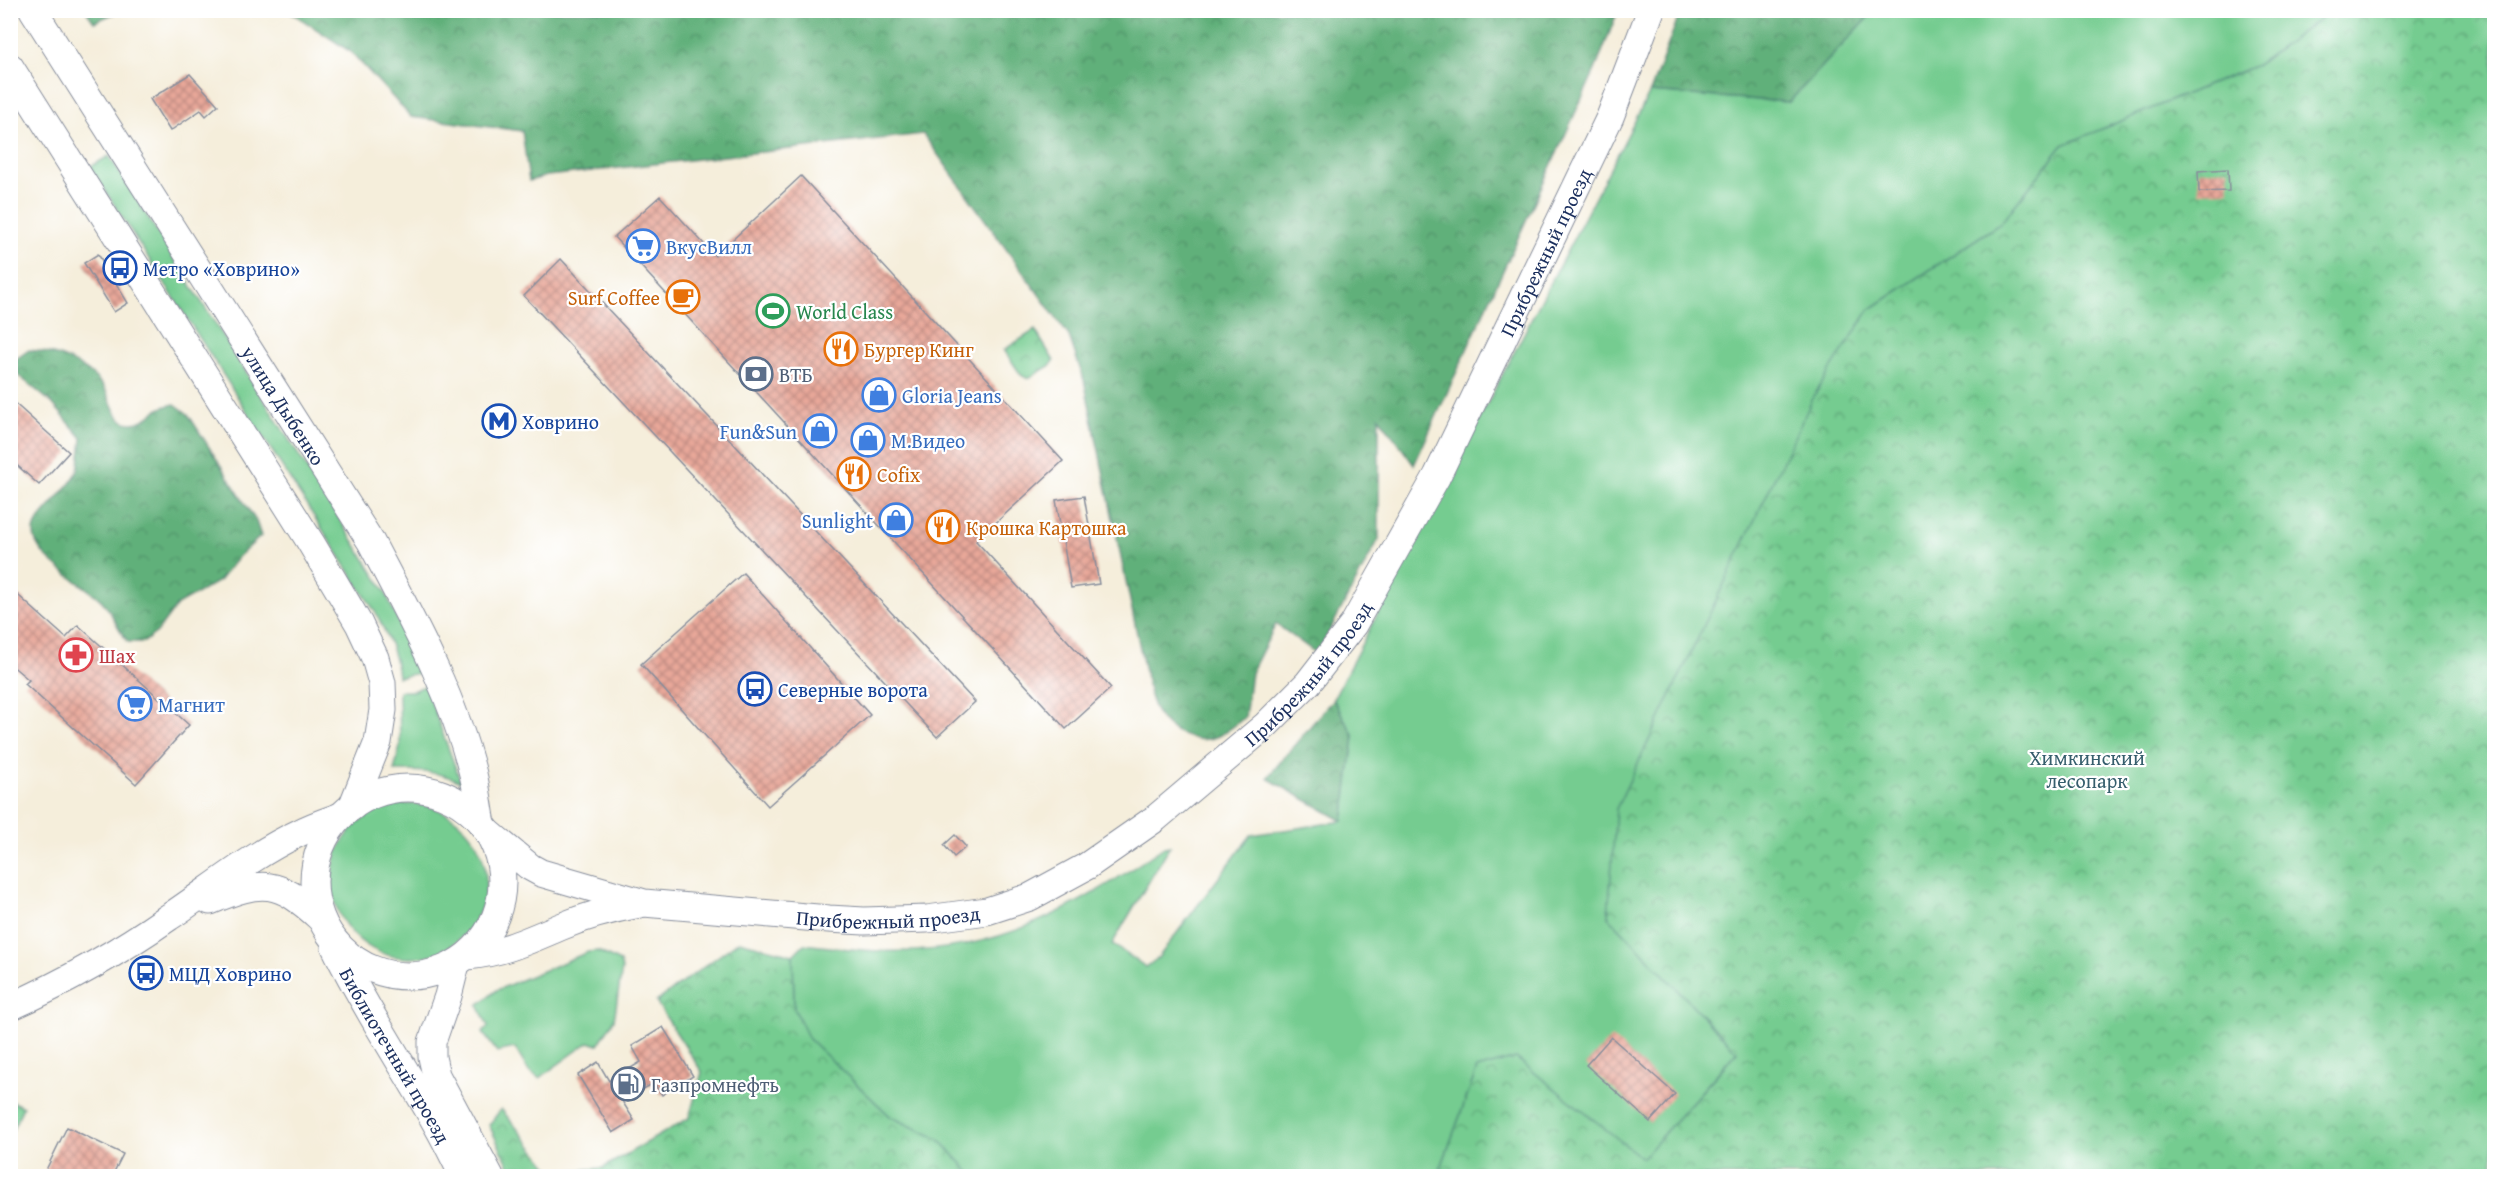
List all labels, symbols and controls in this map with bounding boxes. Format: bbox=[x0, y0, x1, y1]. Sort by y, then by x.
street label: Прибрежный проезд bbox=[1492, 163, 1598, 341]
supermarket icon: ВкусВилл bbox=[625, 228, 661, 264]
place label: ВкусВилл bbox=[666, 232, 752, 261]
bus stop icon: Метро «Ховрино» bbox=[102, 250, 138, 286]
place label: Метро «Ховрино» bbox=[143, 254, 300, 283]
cafe icon: Surf Coffee bbox=[665, 279, 701, 315]
place label: Surf Coffee bbox=[568, 283, 660, 312]
sports icon: World Class bbox=[755, 293, 791, 329]
place label: World Class bbox=[796, 297, 893, 326]
restaurant icon: Бургер Кинг bbox=[823, 331, 859, 367]
place label: Бургер Кинг bbox=[864, 335, 974, 364]
street label: улица Дыбенко bbox=[234, 339, 333, 471]
bank icon: ВТБ bbox=[738, 356, 774, 392]
place label: ВТБ bbox=[779, 360, 813, 389]
shop icon: Gloria Jeans bbox=[861, 377, 897, 413]
place label: Gloria Jeans bbox=[902, 381, 1002, 410]
metro station icon: Ховрино bbox=[481, 403, 517, 439]
place label: Ховрино bbox=[522, 407, 599, 436]
shop icon: Fun&Sun bbox=[802, 413, 838, 449]
place label: Fun&Sun bbox=[720, 417, 797, 446]
shop icon: М.Видео bbox=[850, 422, 886, 458]
place label: М.Видео bbox=[891, 426, 965, 455]
restaurant icon: Cofix bbox=[836, 456, 872, 492]
place label: Cofix bbox=[877, 460, 921, 489]
shop icon: Sunlight bbox=[878, 502, 914, 538]
place label: Sunlight bbox=[802, 506, 873, 535]
restaurant icon: Крошка Картошка bbox=[925, 509, 961, 545]
place label: Крошка Картошка bbox=[966, 513, 1127, 542]
street label: Прибрежный проезд bbox=[1237, 596, 1378, 753]
pharmacy icon: Шах bbox=[58, 637, 94, 673]
place label: Шах bbox=[99, 641, 136, 670]
bus stop icon: Северные ворота bbox=[737, 671, 773, 707]
place label: Северные ворота bbox=[778, 675, 928, 704]
supermarket icon: Магнит bbox=[117, 686, 153, 722]
place label: Магнит bbox=[158, 690, 225, 719]
park label: Химкинский лесопарк bbox=[2029, 743, 2145, 795]
street label: Прибрежный проезд bbox=[795, 898, 982, 936]
bus stop icon: МЦД Ховрино bbox=[128, 955, 164, 991]
place label: МЦД Ховрино bbox=[169, 959, 292, 988]
street label: Библиотечный проезд bbox=[333, 962, 459, 1148]
fuel station icon: Газпромнефть bbox=[610, 1066, 646, 1102]
place label: Газпромнефть bbox=[651, 1070, 779, 1099]

